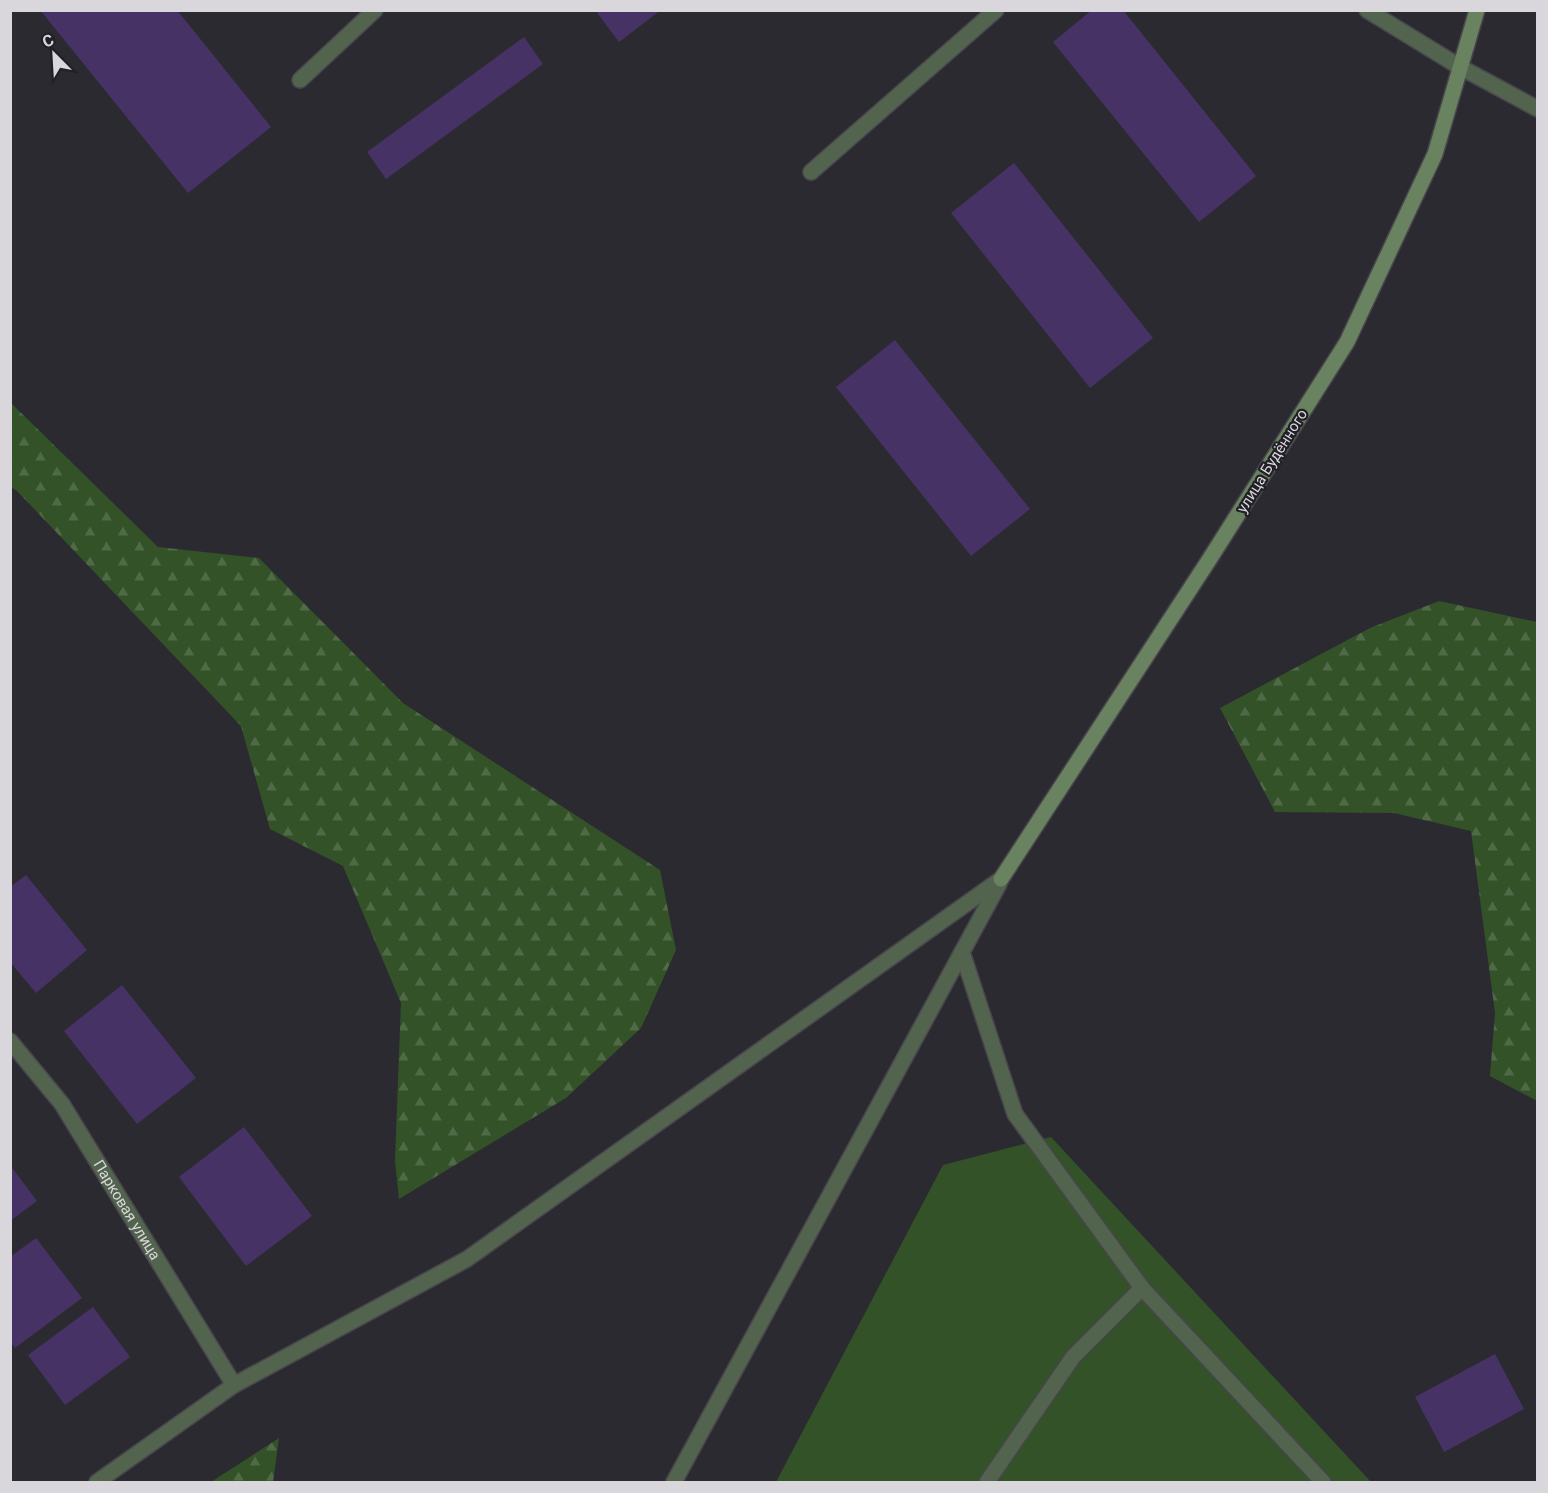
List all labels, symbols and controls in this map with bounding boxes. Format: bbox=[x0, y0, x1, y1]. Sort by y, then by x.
north arrow bbox=[24, 24, 84, 84]
text: С bbox=[39, 30, 57, 52]
street label: улица Будённого bbox=[1233, 406, 1311, 516]
street label: Парковая улица bbox=[90, 1157, 164, 1263]

